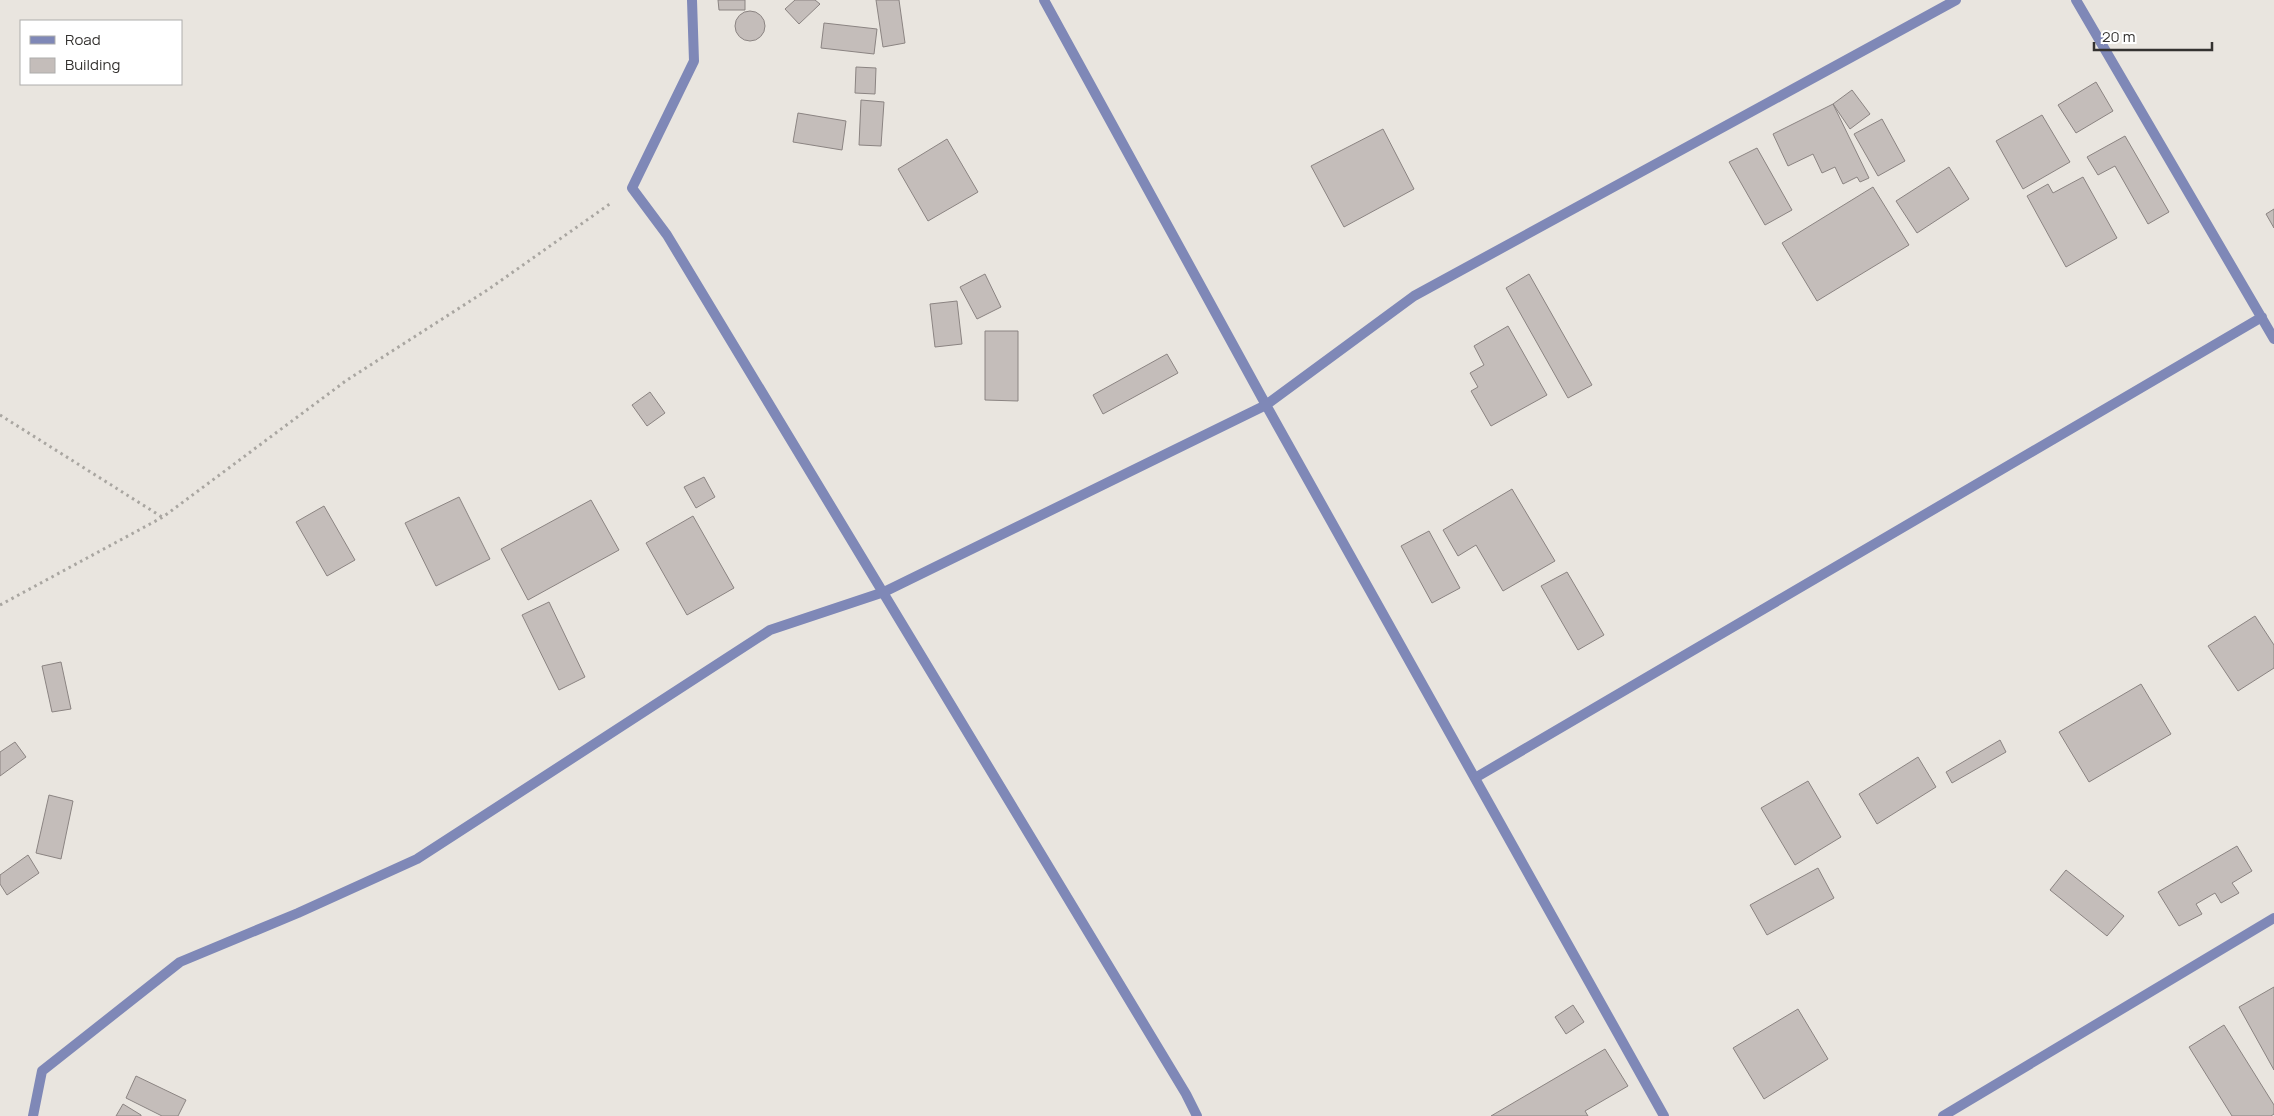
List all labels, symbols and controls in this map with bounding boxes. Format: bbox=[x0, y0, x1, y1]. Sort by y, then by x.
legend bbox=[20, 20, 182, 85]
scale bar bbox=[2094, 20, 2212, 52]
text: 20 m bbox=[2102, 26, 2135, 47]
text: Road bbox=[65, 29, 101, 50]
text: Building bbox=[65, 54, 120, 75]

